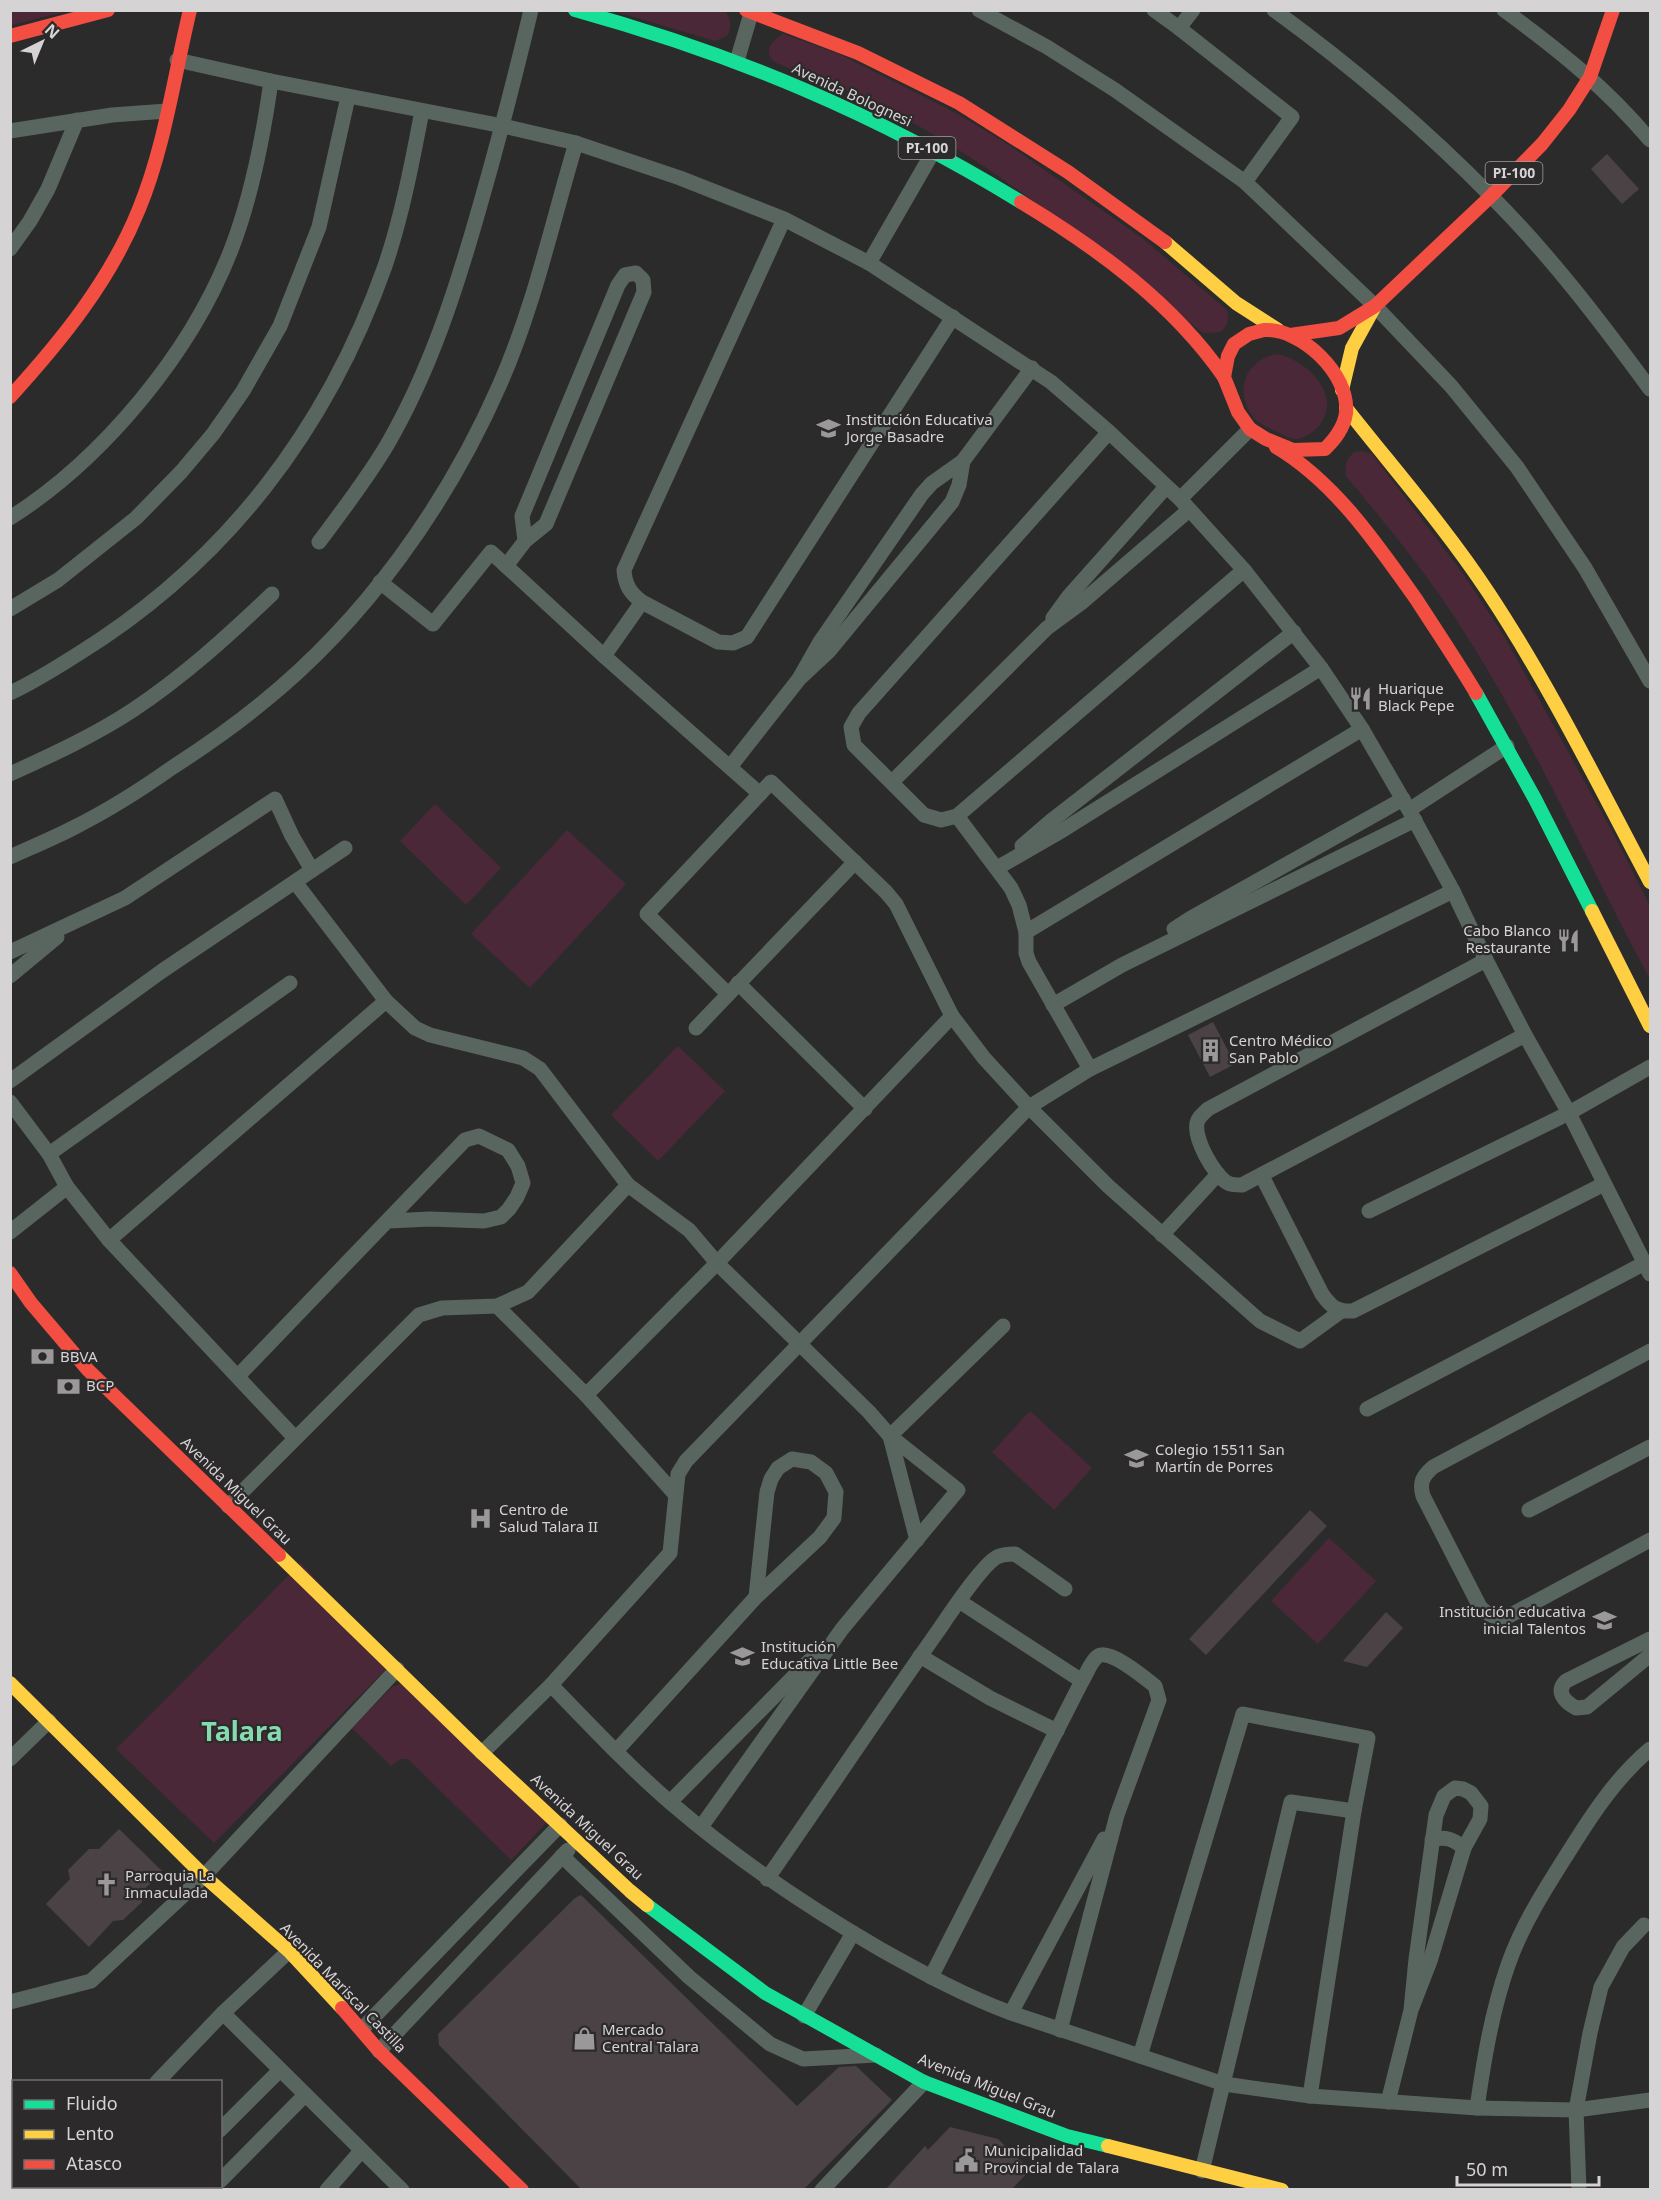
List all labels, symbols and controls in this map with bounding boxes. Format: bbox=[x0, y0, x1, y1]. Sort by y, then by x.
north arrow bbox=[12, 12, 72, 72]
text: N bbox=[40, 19, 64, 44]
street label: Avenida Bolognesi bbox=[789, 58, 916, 131]
road number: PI-100 bbox=[898, 137, 956, 159]
road number: PI-100 bbox=[1486, 162, 1543, 184]
place label: Institución Educativa Jorge Basadre bbox=[844, 409, 993, 446]
school or university icon: Institución Educativa Jorge Basadre bbox=[815, 416, 841, 442]
place label: Huarique Black Pepe bbox=[1378, 678, 1454, 715]
restaurant icon: Huarique Black Pepe bbox=[1347, 685, 1373, 711]
place label: Cabo Blanco Restaurante bbox=[1463, 920, 1551, 957]
restaurant icon: Cabo Blanco Restaurante bbox=[1556, 927, 1582, 953]
place label: Centro Médico San Pablo bbox=[1229, 1030, 1332, 1067]
building icon: Centro Médico San Pablo bbox=[1198, 1037, 1224, 1063]
bank icon: BBVA bbox=[29, 1344, 55, 1370]
place label: BBVA bbox=[60, 1346, 98, 1366]
bank icon: BCP bbox=[55, 1373, 81, 1399]
place label: BCP bbox=[86, 1375, 114, 1395]
street label: Avenida Miguel Grau bbox=[177, 1432, 297, 1549]
place label: Colegio 15511 San Martín de Porres bbox=[1155, 1439, 1285, 1476]
school or university icon: Colegio 15511 San Martín de Porres bbox=[1124, 1446, 1150, 1472]
place label: Centro de Salud Talara II bbox=[499, 1499, 598, 1536]
hospital icon: Centro de Salud Talara II bbox=[468, 1506, 494, 1532]
place label: Institución educativa inicial Talentos bbox=[1439, 1601, 1586, 1638]
school or university icon: Institución educativa inicial Talentos bbox=[1591, 1608, 1617, 1634]
place label: Institución Educativa Little Bee bbox=[761, 1636, 898, 1673]
school or university icon: Institución Educativa Little Bee bbox=[730, 1643, 756, 1669]
district label: Talara bbox=[201, 1712, 283, 1749]
street label: Avenida Miguel Grau bbox=[527, 1769, 648, 1884]
place label: Parroquia La Inmaculada bbox=[125, 1865, 215, 1902]
church icon: Parroquia La Inmaculada bbox=[94, 1872, 120, 1898]
street label: Avenida Mariscal Castilla bbox=[276, 1918, 411, 2057]
place label: Mercado Central Talara bbox=[602, 2019, 699, 2056]
shop icon: Mercado Central Talara bbox=[571, 2026, 597, 2052]
street label: Avenida Miguel Grau bbox=[915, 2048, 1059, 2122]
legend bbox=[12, 2080, 222, 2188]
text: Fluido bbox=[66, 2091, 118, 2115]
text: Lento bbox=[66, 2121, 114, 2145]
place label: Municipalidad Provincial de Talara bbox=[984, 2140, 1120, 2177]
public building icon: Municipalidad Provincial de Talara bbox=[953, 2147, 979, 2173]
scale bar bbox=[1457, 2149, 1600, 2187]
text: Atasco bbox=[66, 2151, 122, 2175]
text: 50 m bbox=[1466, 2157, 1508, 2181]

